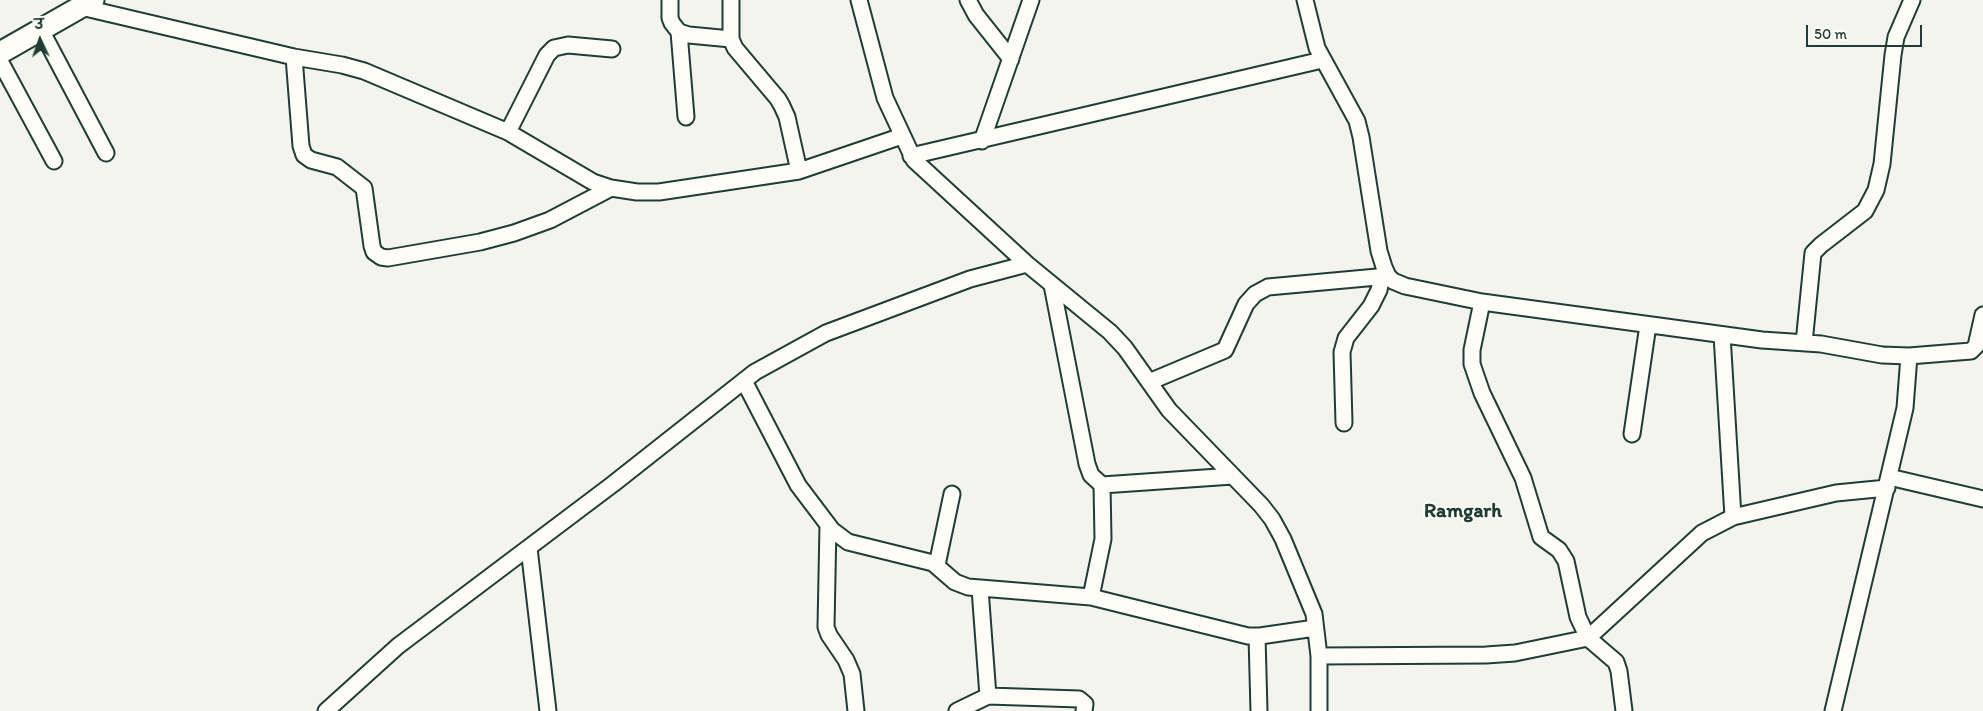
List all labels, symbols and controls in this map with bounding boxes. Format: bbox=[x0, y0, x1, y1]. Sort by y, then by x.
north arrow bbox=[15, 15, 65, 65]
scale bar bbox=[1808, 15, 1924, 47]
text: उ bbox=[34, 16, 44, 33]
text: 50 m bbox=[1814, 25, 1847, 43]
district label: Ramgarh bbox=[1424, 500, 1502, 524]

